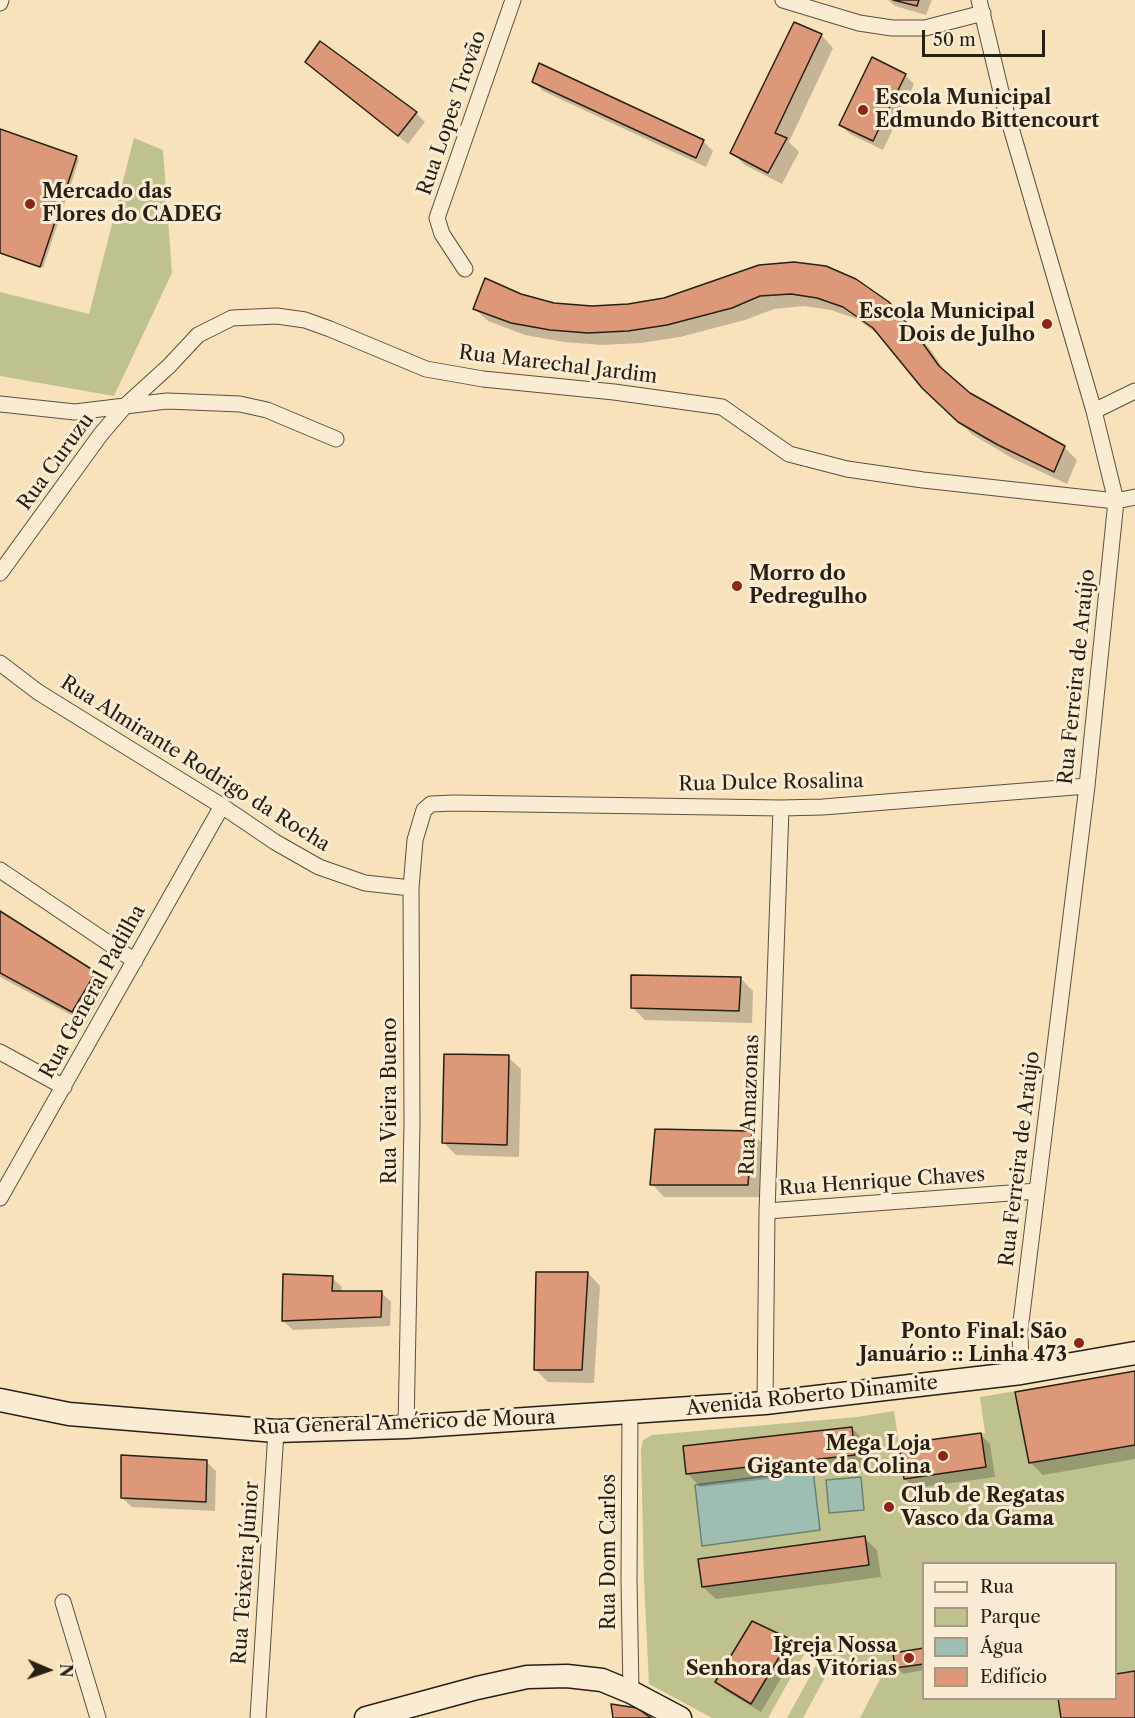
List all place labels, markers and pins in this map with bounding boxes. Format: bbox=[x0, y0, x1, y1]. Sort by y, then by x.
place label: Escola Municipal Edmundo Bittencourt bbox=[875, 86, 1099, 133]
marker: Escola Municipal Edmundo Bittencourt bbox=[856, 103, 870, 117]
place label: Mercado das Flores do CADEG bbox=[42, 180, 222, 227]
marker: Mercado das Flores do CADEG bbox=[23, 197, 37, 211]
place label: Escola Municipal Dois de Julho bbox=[859, 300, 1035, 347]
marker: Escola Municipal Dois de Julho bbox=[1040, 317, 1054, 331]
place label: Morro do Pedregulho bbox=[749, 562, 867, 609]
marker: Morro do Pedregulho bbox=[730, 579, 744, 593]
place label: Ponto Final: São Januário :: Linha 473 bbox=[859, 1320, 1067, 1367]
marker: Ponto Final: São Januário :: Linha 473 bbox=[1072, 1336, 1086, 1350]
place label: Mega Loja Gigante da Colina bbox=[747, 1432, 931, 1479]
marker: Mega Loja Gigante da Colina bbox=[936, 1449, 950, 1463]
place label: Club de Regatas Vasco da Gama bbox=[901, 1484, 1065, 1531]
marker: Club de Regatas Vasco da Gama bbox=[882, 1500, 896, 1514]
place label: Igreja Nossa Senhora das Vitórias bbox=[686, 1634, 897, 1681]
marker: Igreja Nossa Senhora das Vitórias bbox=[902, 1651, 916, 1665]

